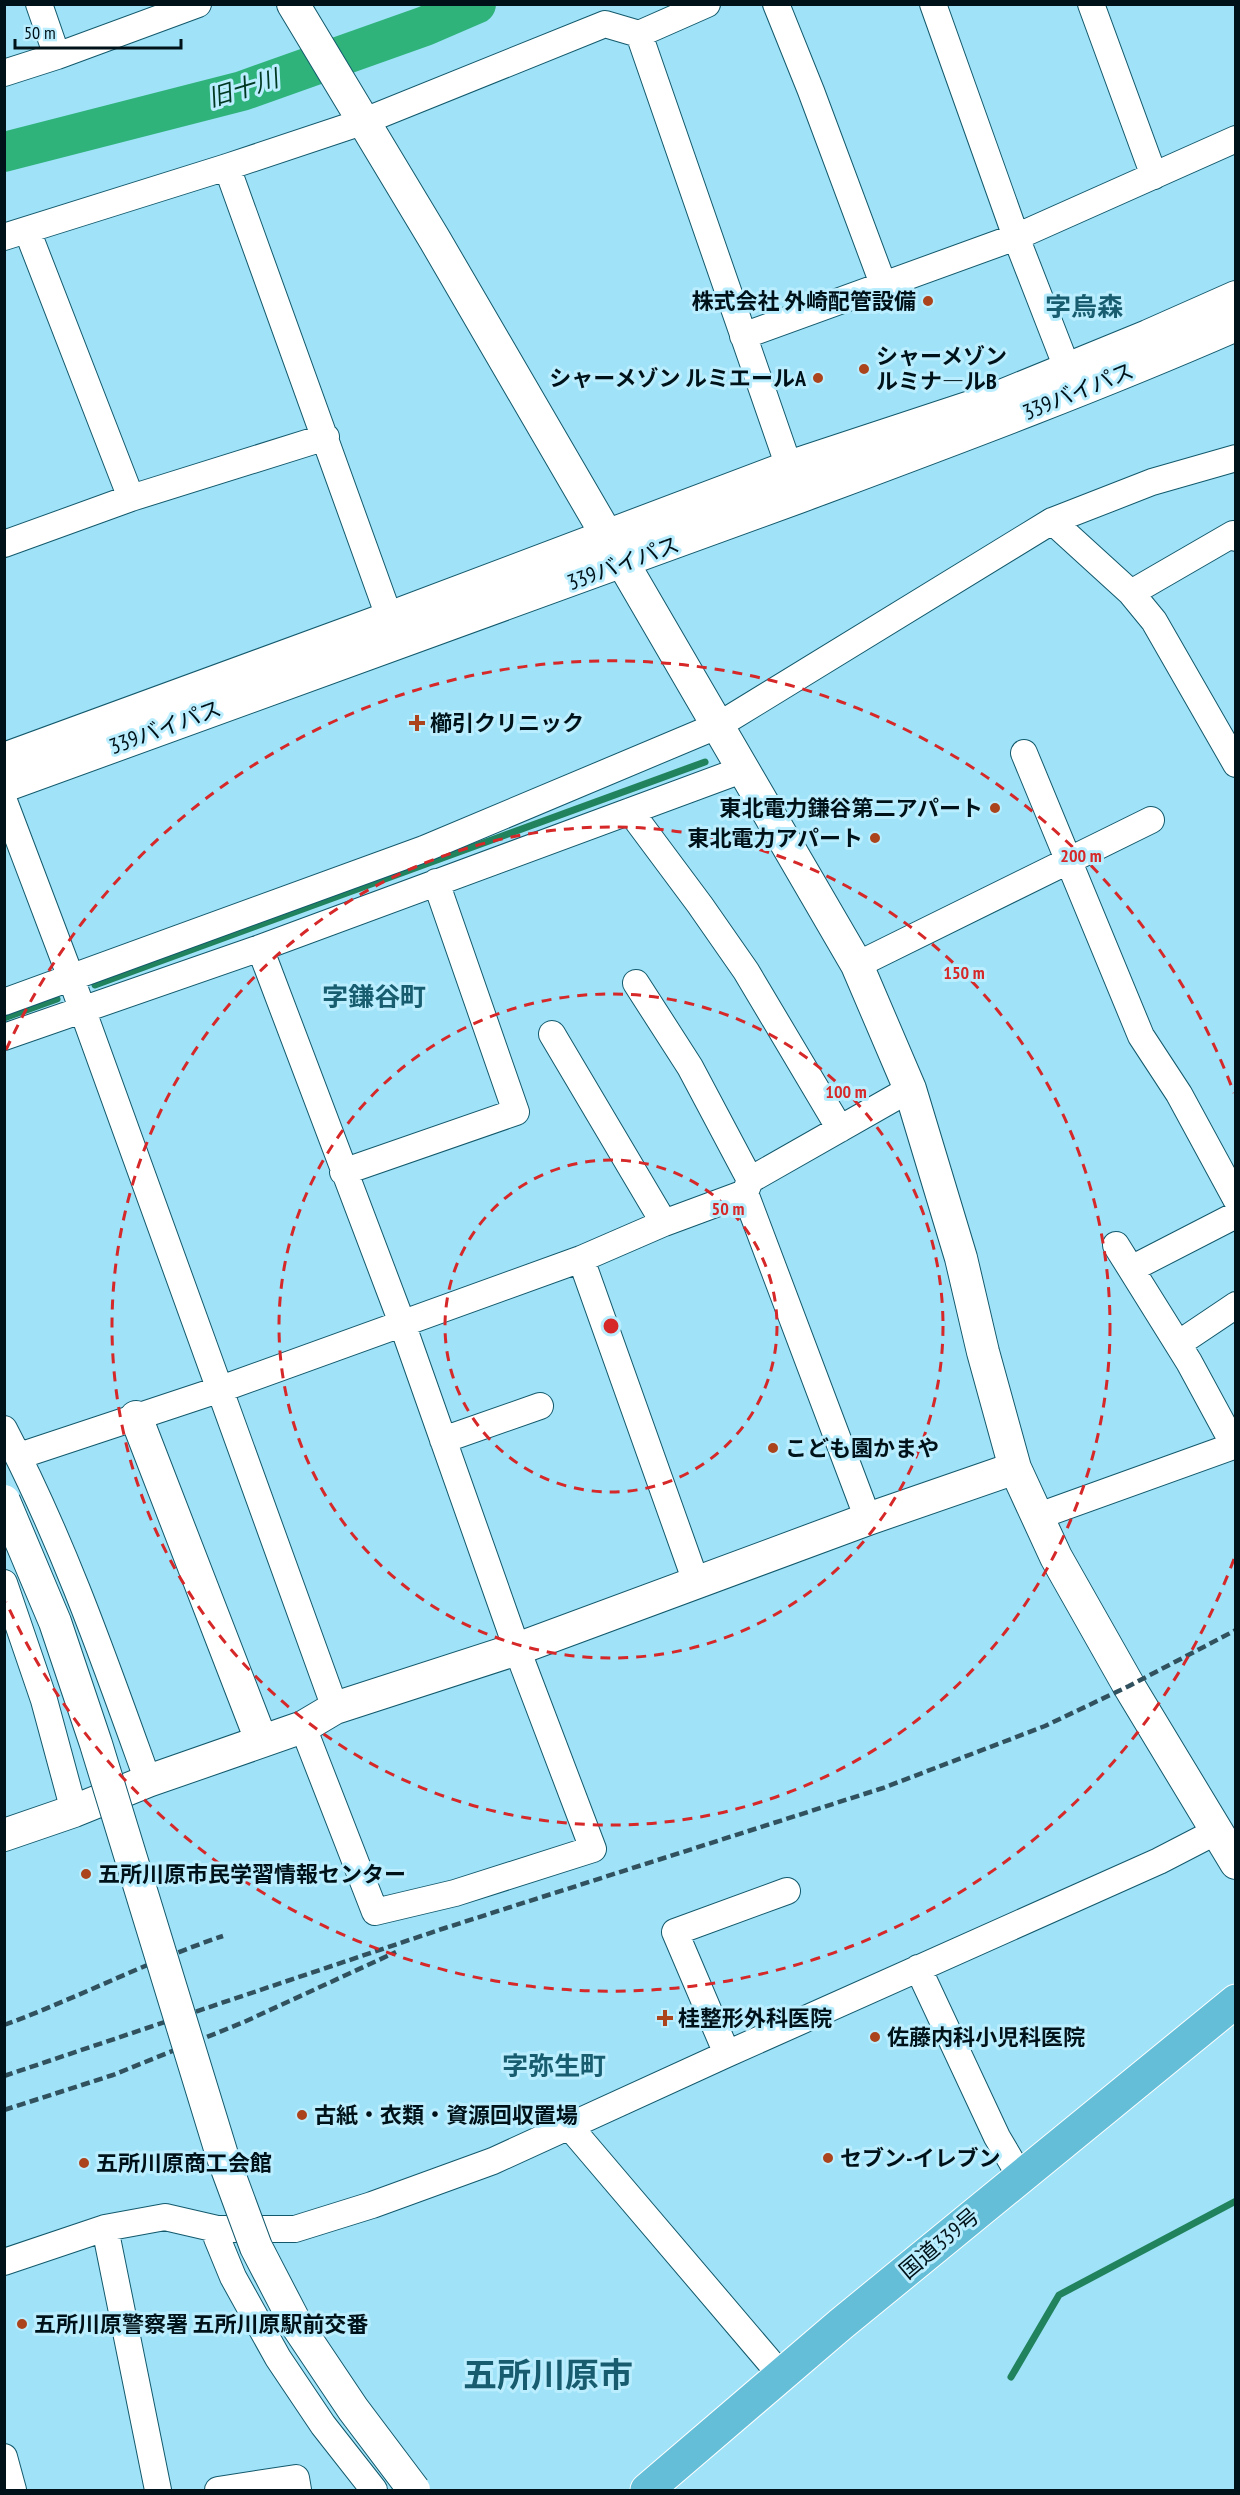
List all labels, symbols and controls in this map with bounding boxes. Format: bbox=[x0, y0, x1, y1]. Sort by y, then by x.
scale bar bbox=[15, 12, 182, 50]
text: 50 m bbox=[24, 21, 56, 44]
water label: 旧十川 bbox=[204, 62, 285, 113]
place label: 株式会社 外崎配管設備 bbox=[691, 287, 916, 315]
district label: 字烏森 bbox=[1045, 290, 1123, 323]
marker: 株式会社 外崎配管設備 bbox=[921, 294, 935, 308]
place label: シャーメゾン ルミナ―ルB bbox=[876, 342, 1007, 395]
street label: 339バイパス bbox=[1018, 356, 1138, 426]
marker: シャーメゾン ルミナ―ルB bbox=[857, 362, 871, 376]
place label: シャーメゾン ルミエールA bbox=[549, 364, 807, 392]
marker: シャーメゾン ルミエールA bbox=[811, 371, 825, 385]
street label: 339バイパス bbox=[563, 530, 683, 596]
street label: 339バイパス bbox=[105, 694, 225, 760]
place label: 櫛引クリニック bbox=[430, 709, 584, 737]
marker: 櫛引クリニック bbox=[408, 714, 426, 732]
place label: 東北電力鎌谷第二アパート bbox=[719, 794, 983, 822]
marker: 東北電力鎌谷第二アパート bbox=[988, 801, 1002, 815]
place label: 東北電力アパート bbox=[687, 824, 863, 852]
marker: 東北電力アパート bbox=[868, 831, 882, 845]
text: 200 m bbox=[1060, 844, 1102, 867]
text: 150 m bbox=[943, 961, 985, 984]
district label: 字鎌谷町 bbox=[322, 980, 426, 1013]
text: 100 m bbox=[825, 1080, 867, 1103]
text: 50 m bbox=[712, 1197, 744, 1220]
centre of rings bbox=[601, 1316, 621, 1336]
place label: こども園かまや bbox=[785, 1434, 939, 1462]
marker: こども園かまや bbox=[766, 1441, 780, 1455]
place label: 五所川原市民学習情報センター bbox=[98, 1860, 406, 1888]
marker: 五所川原市民学習情報センター bbox=[79, 1867, 93, 1881]
place label: 桂整形外科医院 bbox=[678, 2004, 832, 2032]
marker: 桂整形外科医院 bbox=[656, 2009, 674, 2027]
place label: 佐藤内科小児科医院 bbox=[887, 2023, 1085, 2051]
marker: 佐藤内科小児科医院 bbox=[868, 2030, 882, 2044]
district label: 字弥生町 bbox=[502, 2049, 606, 2082]
place label: 古紙・衣類・資源回収置場 bbox=[314, 2101, 578, 2129]
marker: 古紙・衣類・資源回収置場 bbox=[295, 2108, 309, 2122]
place label: セブン-イレブン bbox=[840, 2144, 1001, 2172]
place label: 五所川原商工会館 bbox=[96, 2149, 272, 2177]
marker: セブン-イレブン bbox=[821, 2151, 835, 2165]
marker: 五所川原商工会館 bbox=[77, 2156, 91, 2170]
street label: 国道339号 bbox=[893, 2202, 985, 2284]
place label: 五所川原警察署 五所川原駅前交番 bbox=[34, 2310, 369, 2338]
marker: 五所川原警察署 五所川原駅前交番 bbox=[15, 2317, 29, 2331]
district label: 五所川原市 bbox=[463, 2352, 633, 2396]

